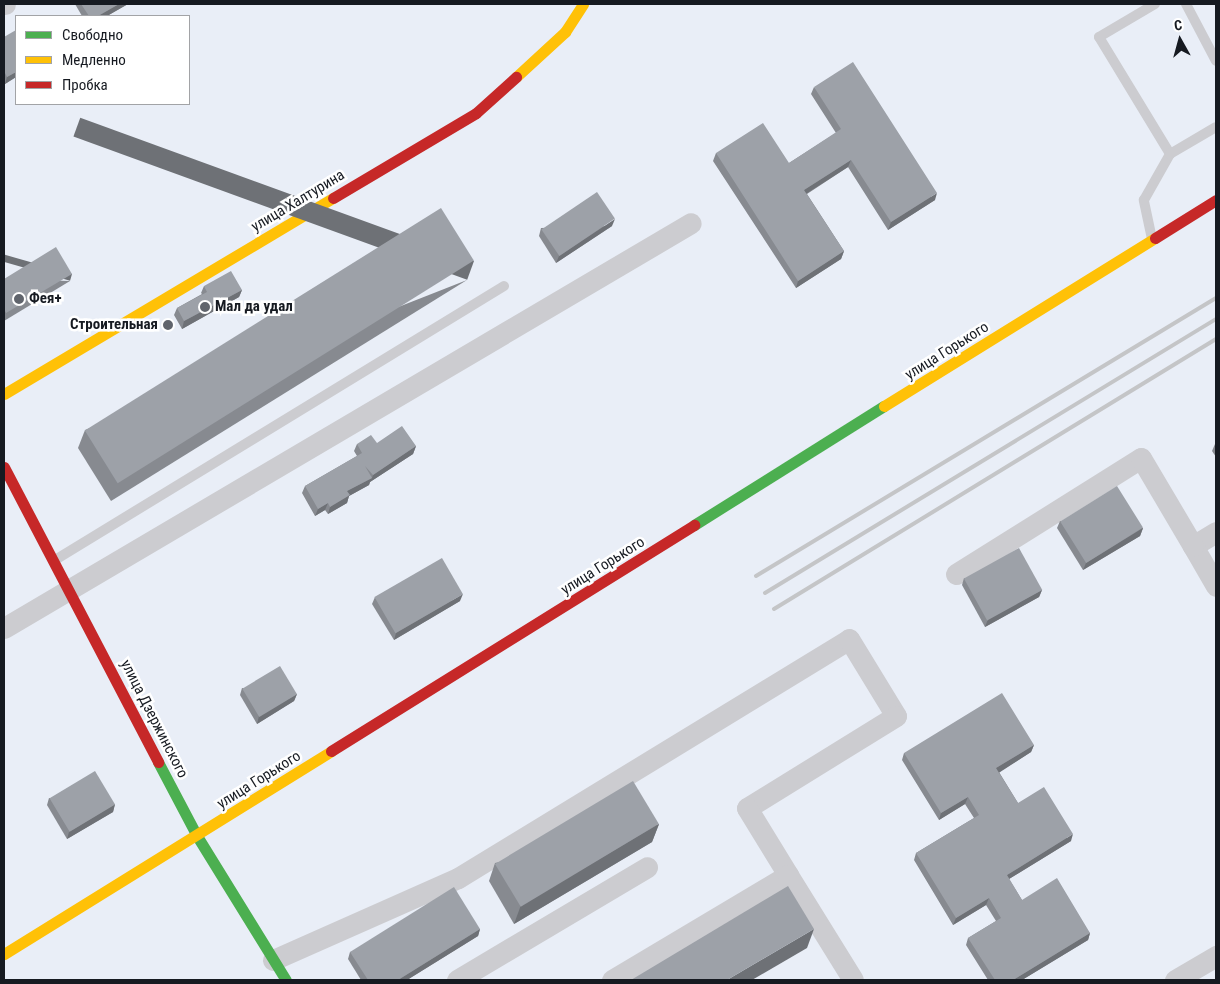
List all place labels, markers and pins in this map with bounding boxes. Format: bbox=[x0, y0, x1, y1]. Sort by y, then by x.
place label: Фея+ bbox=[29, 290, 62, 308]
marker: Фея+ bbox=[13, 293, 25, 305]
place label: Мал да удал bbox=[215, 298, 293, 316]
marker: Мал да удал bbox=[199, 301, 211, 313]
place label: Строительная bbox=[70, 316, 158, 334]
marker: Строительная bbox=[162, 319, 174, 331]

